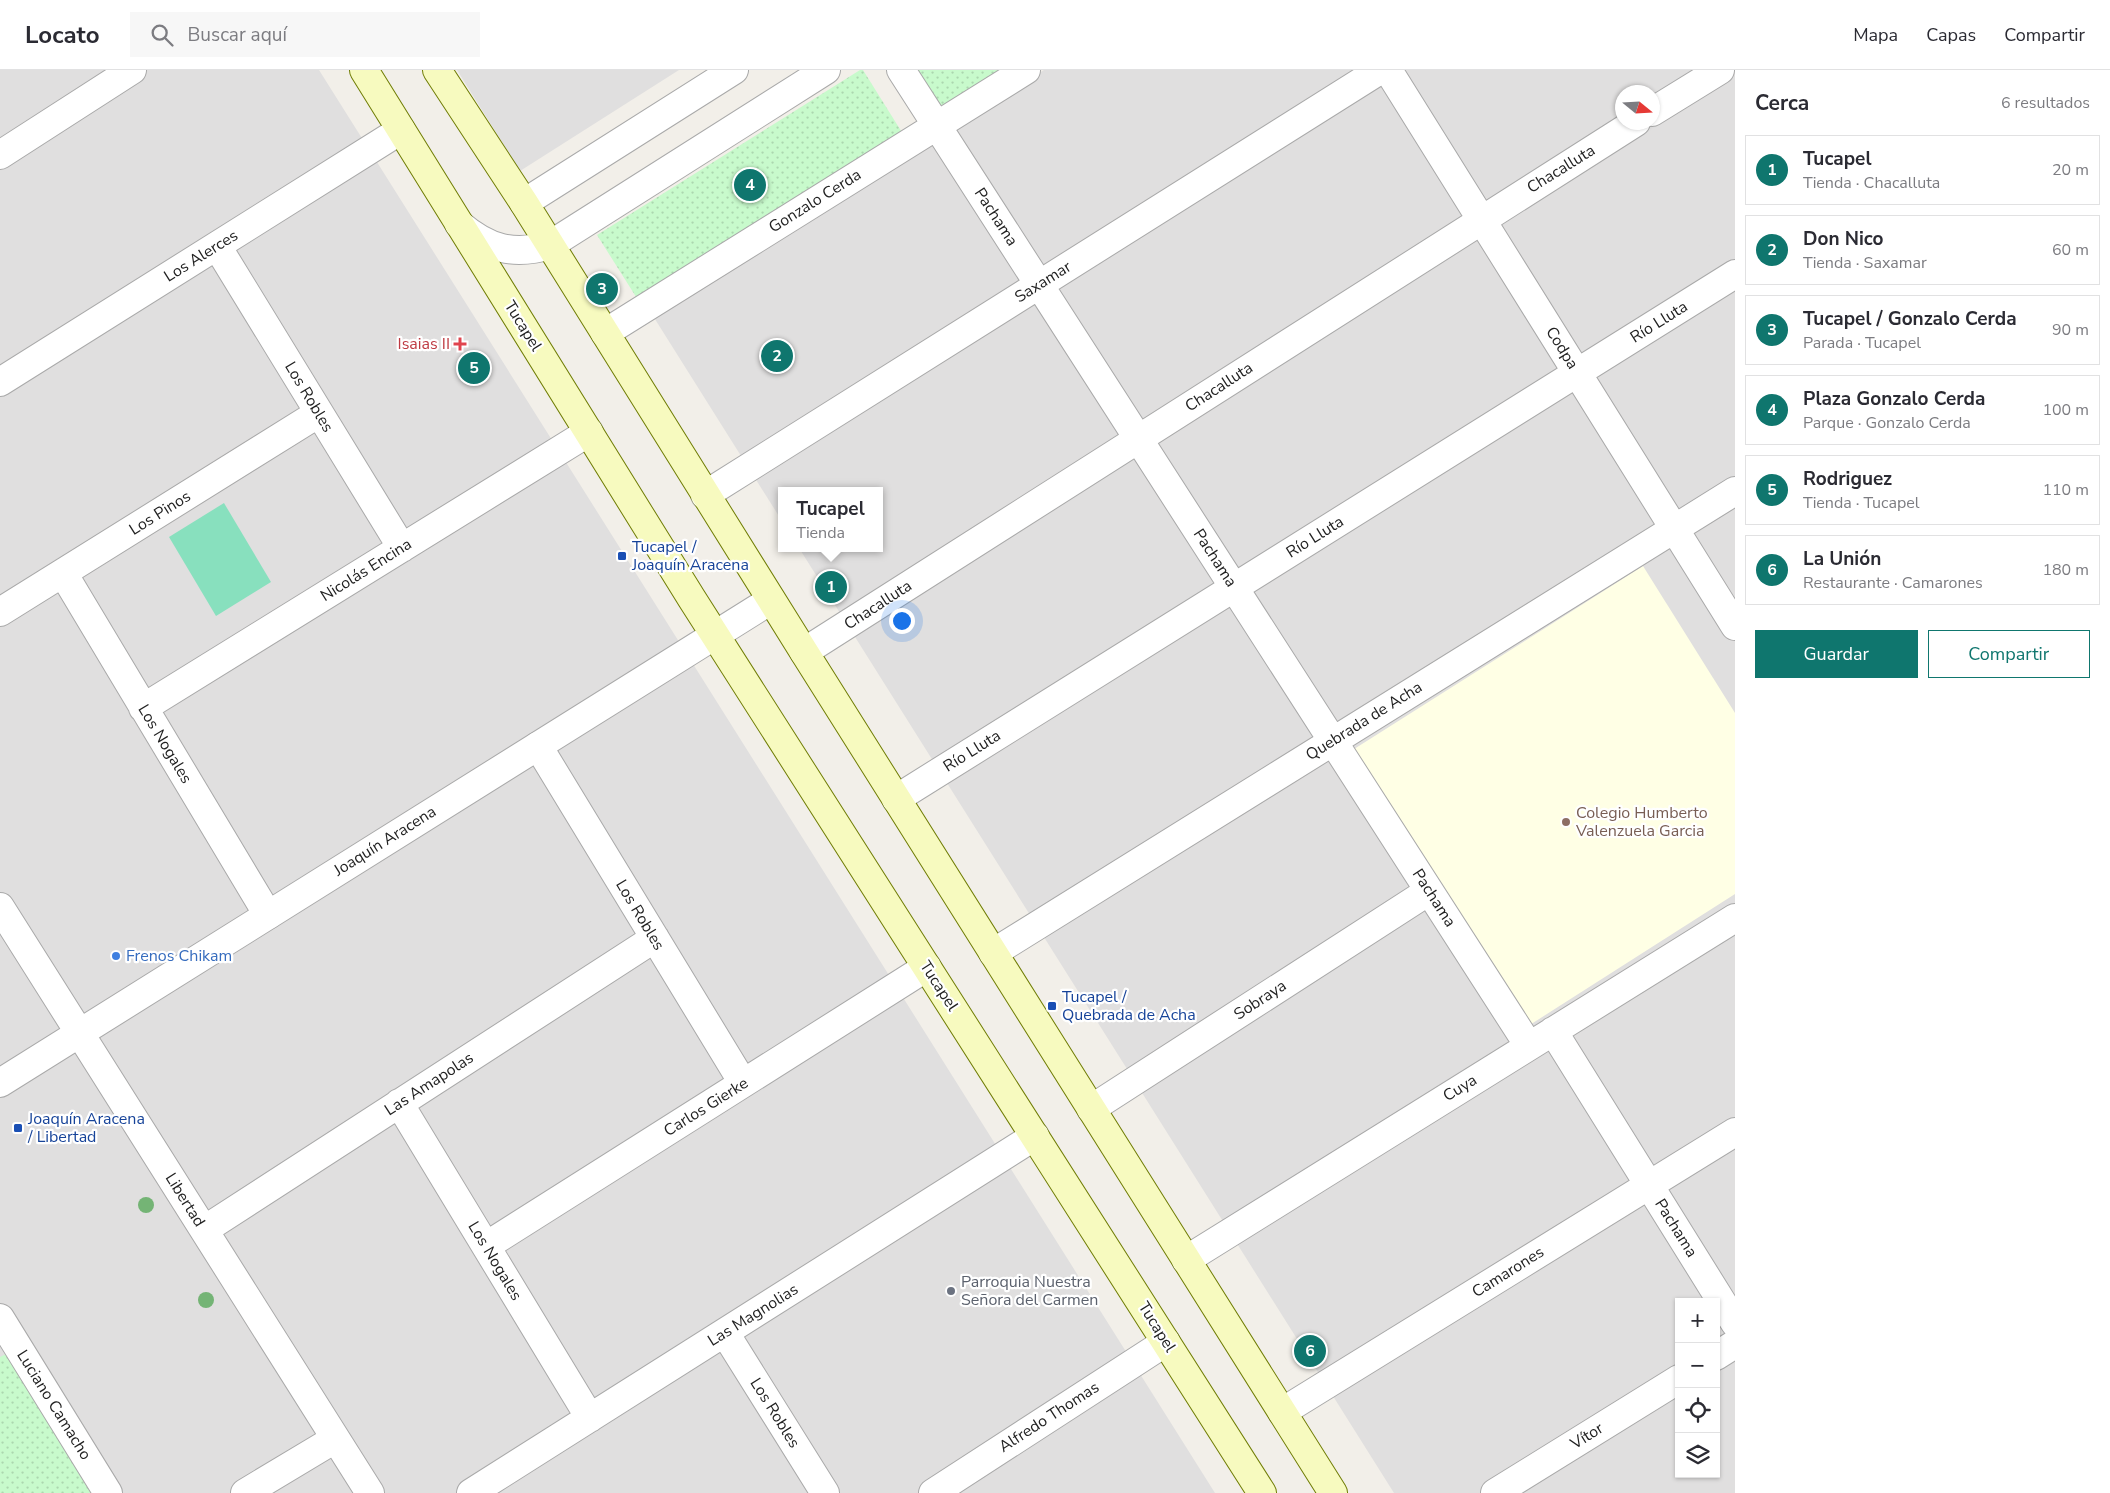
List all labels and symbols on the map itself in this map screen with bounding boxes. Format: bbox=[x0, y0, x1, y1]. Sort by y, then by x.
north arrow bbox=[1615, 85, 1660, 130]
street label: Chacalluta bbox=[1523, 139, 1599, 199]
street label: Gonzalo Cerda bbox=[765, 164, 865, 238]
pin: 4 bbox=[734, 166, 766, 204]
street label: Pachama bbox=[969, 184, 1023, 250]
street label: Los Alerces bbox=[160, 225, 242, 287]
street label: Saxamar bbox=[1010, 256, 1076, 308]
pin: 3 bbox=[586, 270, 618, 308]
street label: Tucapel bbox=[499, 296, 547, 356]
street label: Río Lluta bbox=[1626, 296, 1692, 348]
street label: Codpa bbox=[1540, 323, 1584, 373]
place label: Isaias II bbox=[398, 333, 450, 355]
pin: 2 bbox=[761, 337, 793, 375]
marker: Isaias II bbox=[454, 338, 466, 350]
pin: 5 bbox=[458, 349, 490, 387]
street label: Chacalluta bbox=[1181, 357, 1257, 417]
street label: Los Robles bbox=[279, 358, 339, 436]
street label: Los Pinos bbox=[125, 485, 195, 541]
street label: Río Lluta bbox=[1282, 511, 1348, 563]
street label: Pachama bbox=[1188, 525, 1242, 591]
street label: Nicolás Encina bbox=[316, 533, 416, 607]
place label: Tucapel / Joaquín Aracena bbox=[631, 536, 749, 576]
marker: Tucapel / Joaquín Aracena bbox=[616, 550, 628, 562]
pin: 1 bbox=[815, 568, 847, 606]
street label: Chacalluta bbox=[840, 575, 916, 635]
your location bbox=[889, 608, 915, 634]
street label: Quebrada de Acha bbox=[1301, 676, 1427, 766]
street label: Los Nogales bbox=[133, 700, 197, 788]
street label: Río Lluta bbox=[939, 725, 1005, 777]
street label: Joaquín Aracena bbox=[329, 801, 440, 882]
place label: Colegio Humberto Valenzuela Garcia bbox=[1575, 802, 1708, 842]
marker: Colegio Humberto Valenzuela Garcia bbox=[1560, 816, 1572, 828]
street label: Pachama bbox=[1407, 865, 1461, 931]
street label: Los Robles bbox=[610, 876, 670, 954]
place label: Frenos Chikam bbox=[126, 945, 232, 967]
marker: Frenos Chikam bbox=[110, 950, 122, 962]
street label: Tucapel bbox=[915, 957, 964, 1016]
street label: Sobraya bbox=[1229, 975, 1291, 1025]
place label: Tucapel / Quebrada de Acha bbox=[1062, 986, 1196, 1026]
marker: Tucapel / Quebrada de Acha bbox=[1046, 1000, 1058, 1012]
street label: Las Amapolas bbox=[380, 1047, 478, 1121]
street label: Cuya bbox=[1439, 1069, 1481, 1107]
street label: Carlos Gierke bbox=[659, 1072, 753, 1142]
place label: Joaquín Aracena / Libertad bbox=[27, 1108, 145, 1148]
marker: Joaquín Aracena / Libertad bbox=[12, 1122, 24, 1134]
street label: Libertad bbox=[160, 1169, 210, 1231]
street label: Pachama bbox=[1649, 1194, 1703, 1262]
street label: Los Nogales bbox=[463, 1217, 527, 1305]
street label: Camarones bbox=[1468, 1241, 1548, 1303]
place label: Parroquia Nuestra Señora del Carmen bbox=[961, 1271, 1098, 1311]
street label: Las Magnolias bbox=[703, 1278, 803, 1352]
marker: Parroquia Nuestra Señora del Carmen bbox=[945, 1285, 957, 1297]
street label: Tucapel bbox=[1133, 1297, 1181, 1357]
pin: 6 bbox=[1294, 1332, 1326, 1370]
street label: Luciano Camacho bbox=[11, 1346, 97, 1464]
street label: Los Robles bbox=[745, 1374, 805, 1452]
street label: Alfredo Thomas bbox=[995, 1376, 1103, 1458]
street label: Vítor bbox=[1566, 1417, 1608, 1455]

